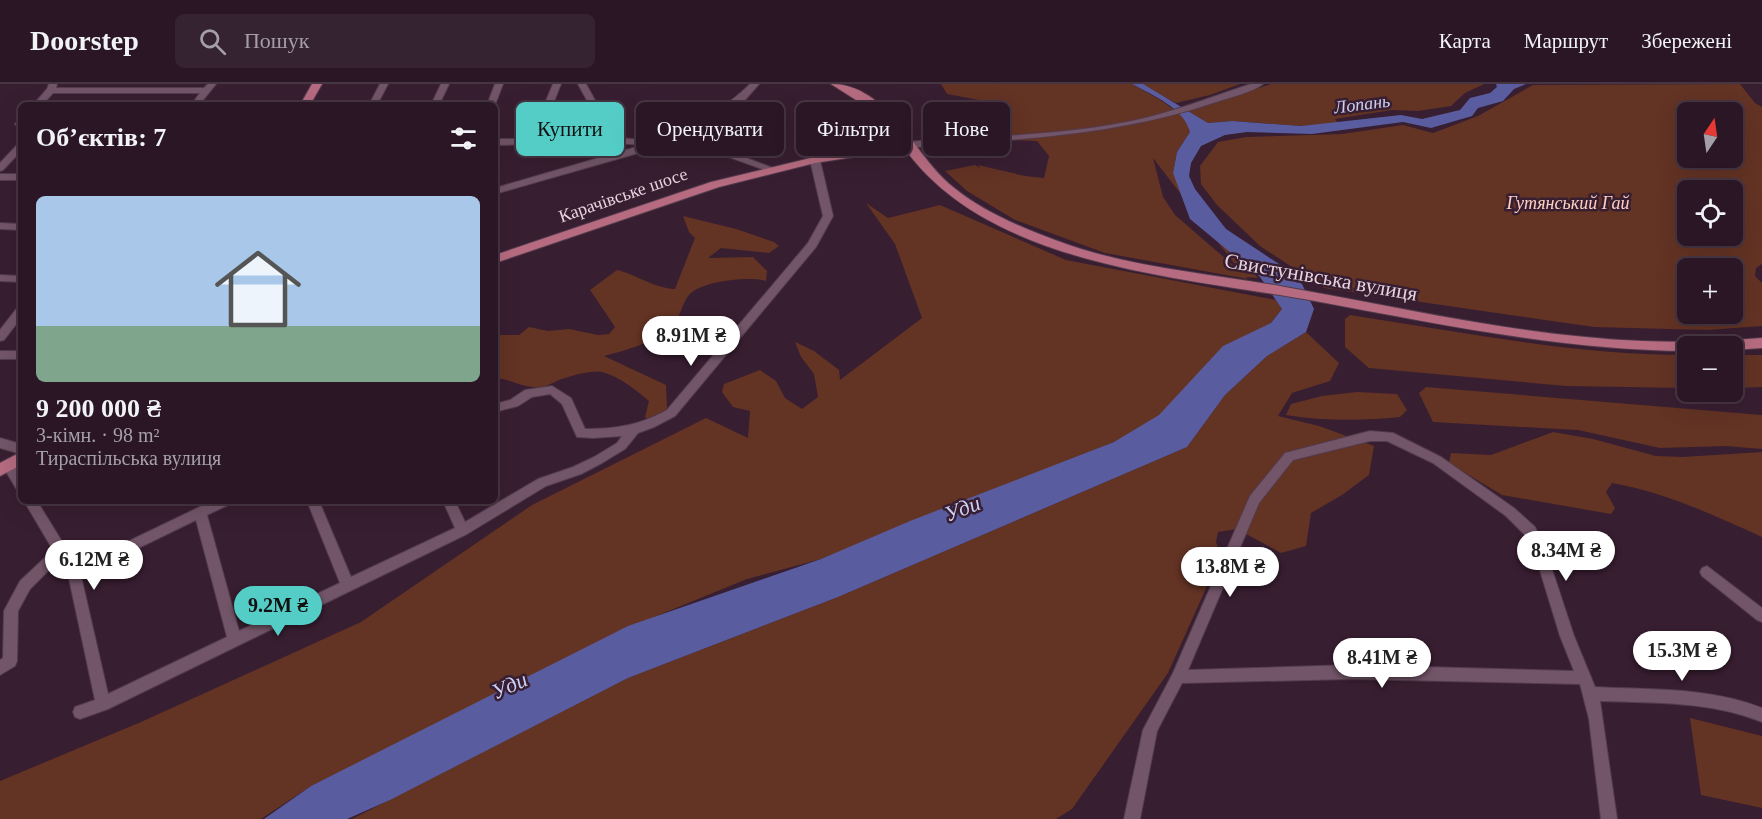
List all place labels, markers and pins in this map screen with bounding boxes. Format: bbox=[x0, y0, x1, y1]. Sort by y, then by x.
pin: 8.91M ₴ bbox=[636, 316, 746, 367]
pin: 8.34M ₴ bbox=[1511, 531, 1621, 582]
pin: 6.12M ₴ bbox=[39, 540, 149, 591]
pin: 13.8M ₴ bbox=[1175, 547, 1285, 598]
pin: 9.2M ₴ bbox=[229, 586, 327, 637]
pin: 15.3M ₴ bbox=[1627, 631, 1737, 682]
pin: 8.41M ₴ bbox=[1327, 638, 1437, 689]

